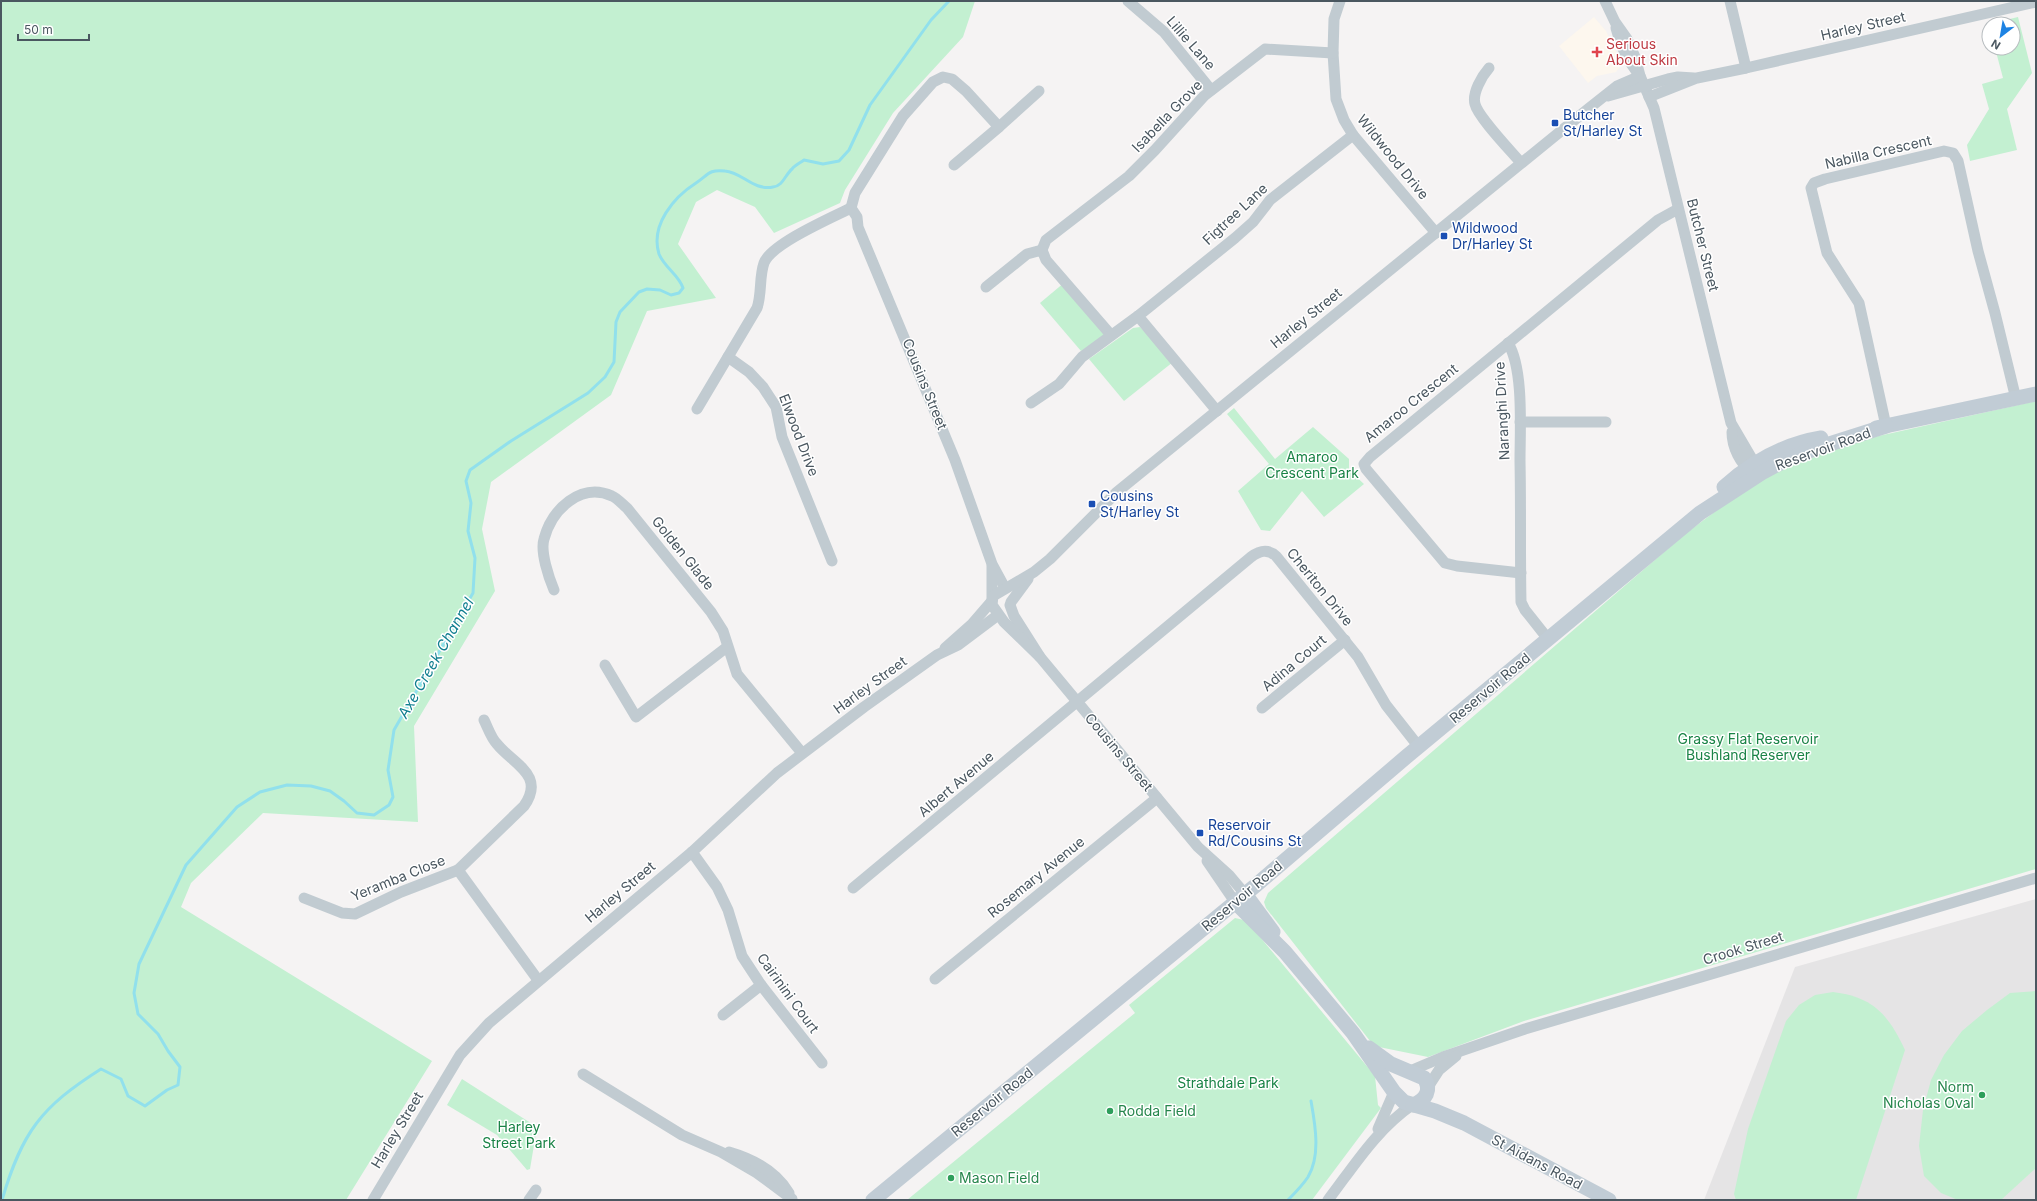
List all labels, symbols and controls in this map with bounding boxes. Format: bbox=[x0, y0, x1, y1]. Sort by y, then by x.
street label: Harley Street bbox=[1819, 7, 1907, 44]
street label: Lillie Lane bbox=[1163, 12, 1219, 73]
scale bar bbox=[18, 16, 89, 42]
north arrow bbox=[1981, 16, 2021, 56]
text: 50 m bbox=[24, 22, 53, 37]
place label: Serious About Skin bbox=[1606, 35, 1678, 68]
text: N bbox=[1989, 36, 2003, 53]
marker: Serious About Skin bbox=[1591, 46, 1603, 58]
street label: Isabella Grove bbox=[1128, 76, 1205, 155]
place label: Butcher St/Harley St bbox=[1563, 106, 1642, 139]
street label: Wildwood Drive bbox=[1354, 111, 1433, 203]
marker: Butcher St/Harley St bbox=[1550, 118, 1560, 128]
street label: Nabilla Crescent bbox=[1823, 131, 1933, 172]
street label: Figtree Lane bbox=[1199, 179, 1271, 248]
street label: Butcher Street bbox=[1684, 197, 1723, 293]
place label: Wildwood Dr/Harley St bbox=[1452, 219, 1533, 252]
marker: Wildwood Dr/Harley St bbox=[1439, 231, 1449, 241]
street label: Harley Street bbox=[1267, 284, 1345, 351]
street label: Cousins Street bbox=[899, 336, 952, 432]
street label: Amaroo Crescent bbox=[1360, 359, 1461, 446]
street label: Naranghi Drive bbox=[1490, 361, 1513, 461]
street label: Elwood Drive bbox=[776, 391, 823, 479]
street label: Reservoir Road bbox=[1773, 423, 1873, 474]
park label: Amaroo Crescent Park bbox=[1265, 448, 1359, 481]
place label: Cousins St/Harley St bbox=[1100, 487, 1179, 520]
marker: Cousins St/Harley St bbox=[1087, 499, 1097, 509]
street label: Golden Glade bbox=[649, 513, 718, 593]
street label: Cheriton Drive bbox=[1284, 544, 1357, 629]
water label: Axe Creek Channel bbox=[393, 594, 478, 722]
street label: Adina Court bbox=[1258, 631, 1330, 694]
street label: Reservoir Road bbox=[1446, 649, 1534, 726]
street label: Harley Street bbox=[830, 652, 910, 717]
street label: Cousins Street bbox=[1082, 709, 1157, 795]
park label: Grassy Flat Reservoir Bushland Reserver bbox=[1678, 730, 1818, 763]
street label: Albert Avenue bbox=[915, 747, 997, 820]
place label: Reservoir Rd/Cousins St bbox=[1208, 816, 1302, 849]
marker: Reservoir Rd/Cousins St bbox=[1195, 828, 1205, 838]
street label: Rosemary Avenue bbox=[984, 832, 1087, 921]
street label: Yeramba Close bbox=[348, 851, 447, 904]
street label: Harley Street bbox=[581, 857, 659, 926]
street label: Reservoir Road bbox=[1198, 857, 1286, 934]
street label: Crook Street bbox=[1701, 927, 1786, 968]
street label: Cairinini Court bbox=[754, 949, 823, 1036]
street label: Reservoir Road bbox=[947, 1063, 1036, 1140]
park label: Strathdale Park bbox=[1177, 1074, 1279, 1091]
place label: Norm Nicholas Oval bbox=[1883, 1078, 1974, 1111]
street label: Harley Street bbox=[367, 1088, 426, 1171]
marker: Norm Nicholas Oval bbox=[1977, 1090, 1987, 1100]
place label: Rodda Field bbox=[1118, 1102, 1196, 1119]
marker: Rodda Field bbox=[1105, 1106, 1115, 1116]
park label: Harley Street Park bbox=[482, 1118, 556, 1151]
street label: St Aidans Road bbox=[1489, 1130, 1586, 1193]
place label: Mason Field bbox=[959, 1169, 1039, 1186]
marker: Mason Field bbox=[946, 1173, 956, 1183]

